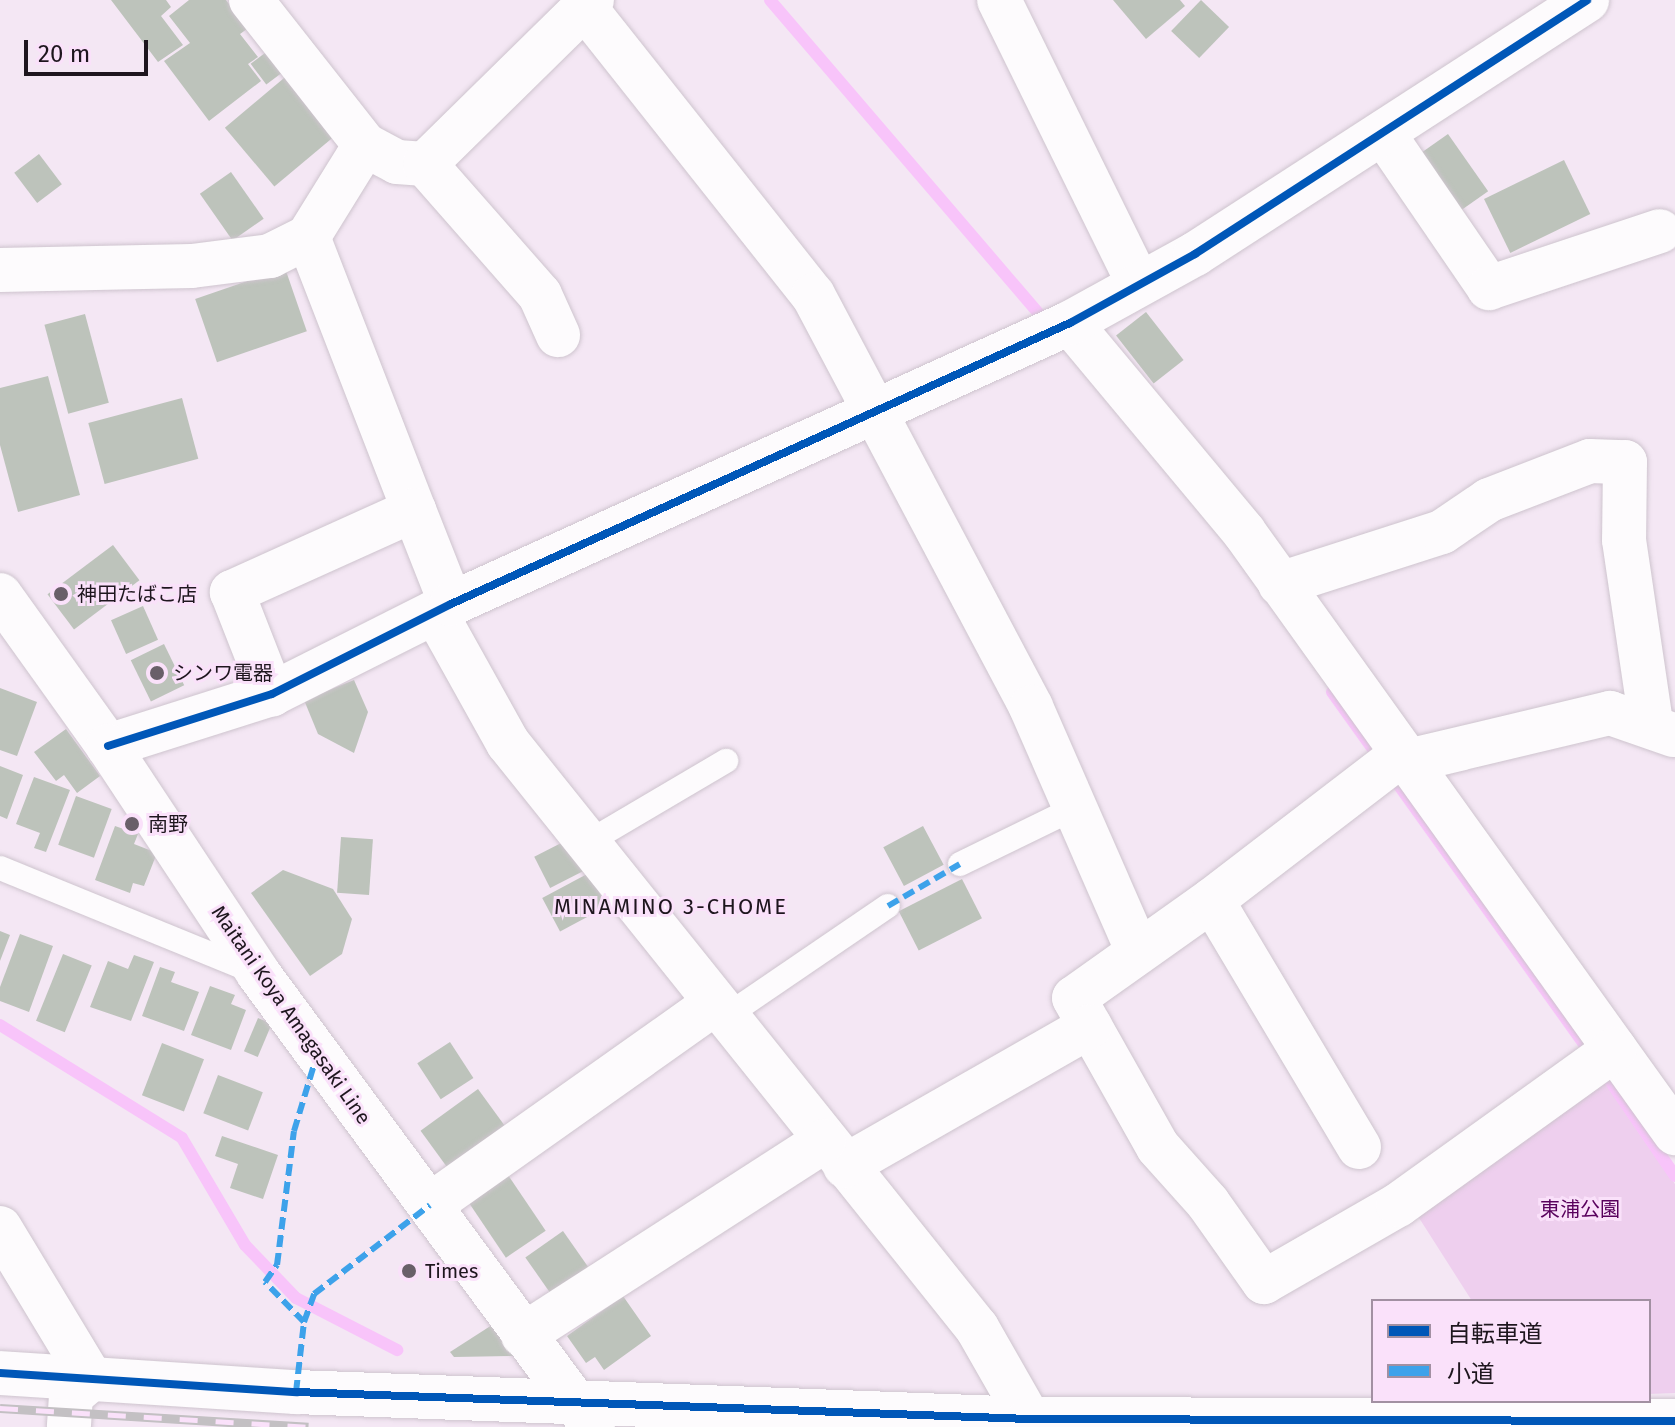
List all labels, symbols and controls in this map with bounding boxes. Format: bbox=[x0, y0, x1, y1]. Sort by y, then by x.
scale bar bbox=[28, 24, 152, 74]
text: 20 m bbox=[38, 40, 90, 68]
place label: 神田たばこ店 bbox=[77, 582, 197, 606]
marker: 神田たばこ店 bbox=[52, 585, 70, 603]
place label: シンワ電器 bbox=[173, 661, 273, 685]
marker: シンワ電器 bbox=[148, 664, 166, 682]
place label: 南野 bbox=[148, 812, 188, 836]
marker: 南野 bbox=[123, 815, 141, 833]
district label: MINAMINO 3-CHOME bbox=[554, 894, 788, 920]
street label: Maitani Koya Amagasaki Line bbox=[206, 901, 376, 1129]
park label: 東浦公園 bbox=[1540, 1197, 1620, 1221]
place label: Times bbox=[425, 1259, 478, 1283]
marker: Times bbox=[400, 1262, 418, 1280]
legend bbox=[1371, 1299, 1651, 1403]
text: 自転車道 bbox=[1447, 1320, 1543, 1348]
text: 小道 bbox=[1447, 1360, 1495, 1388]

